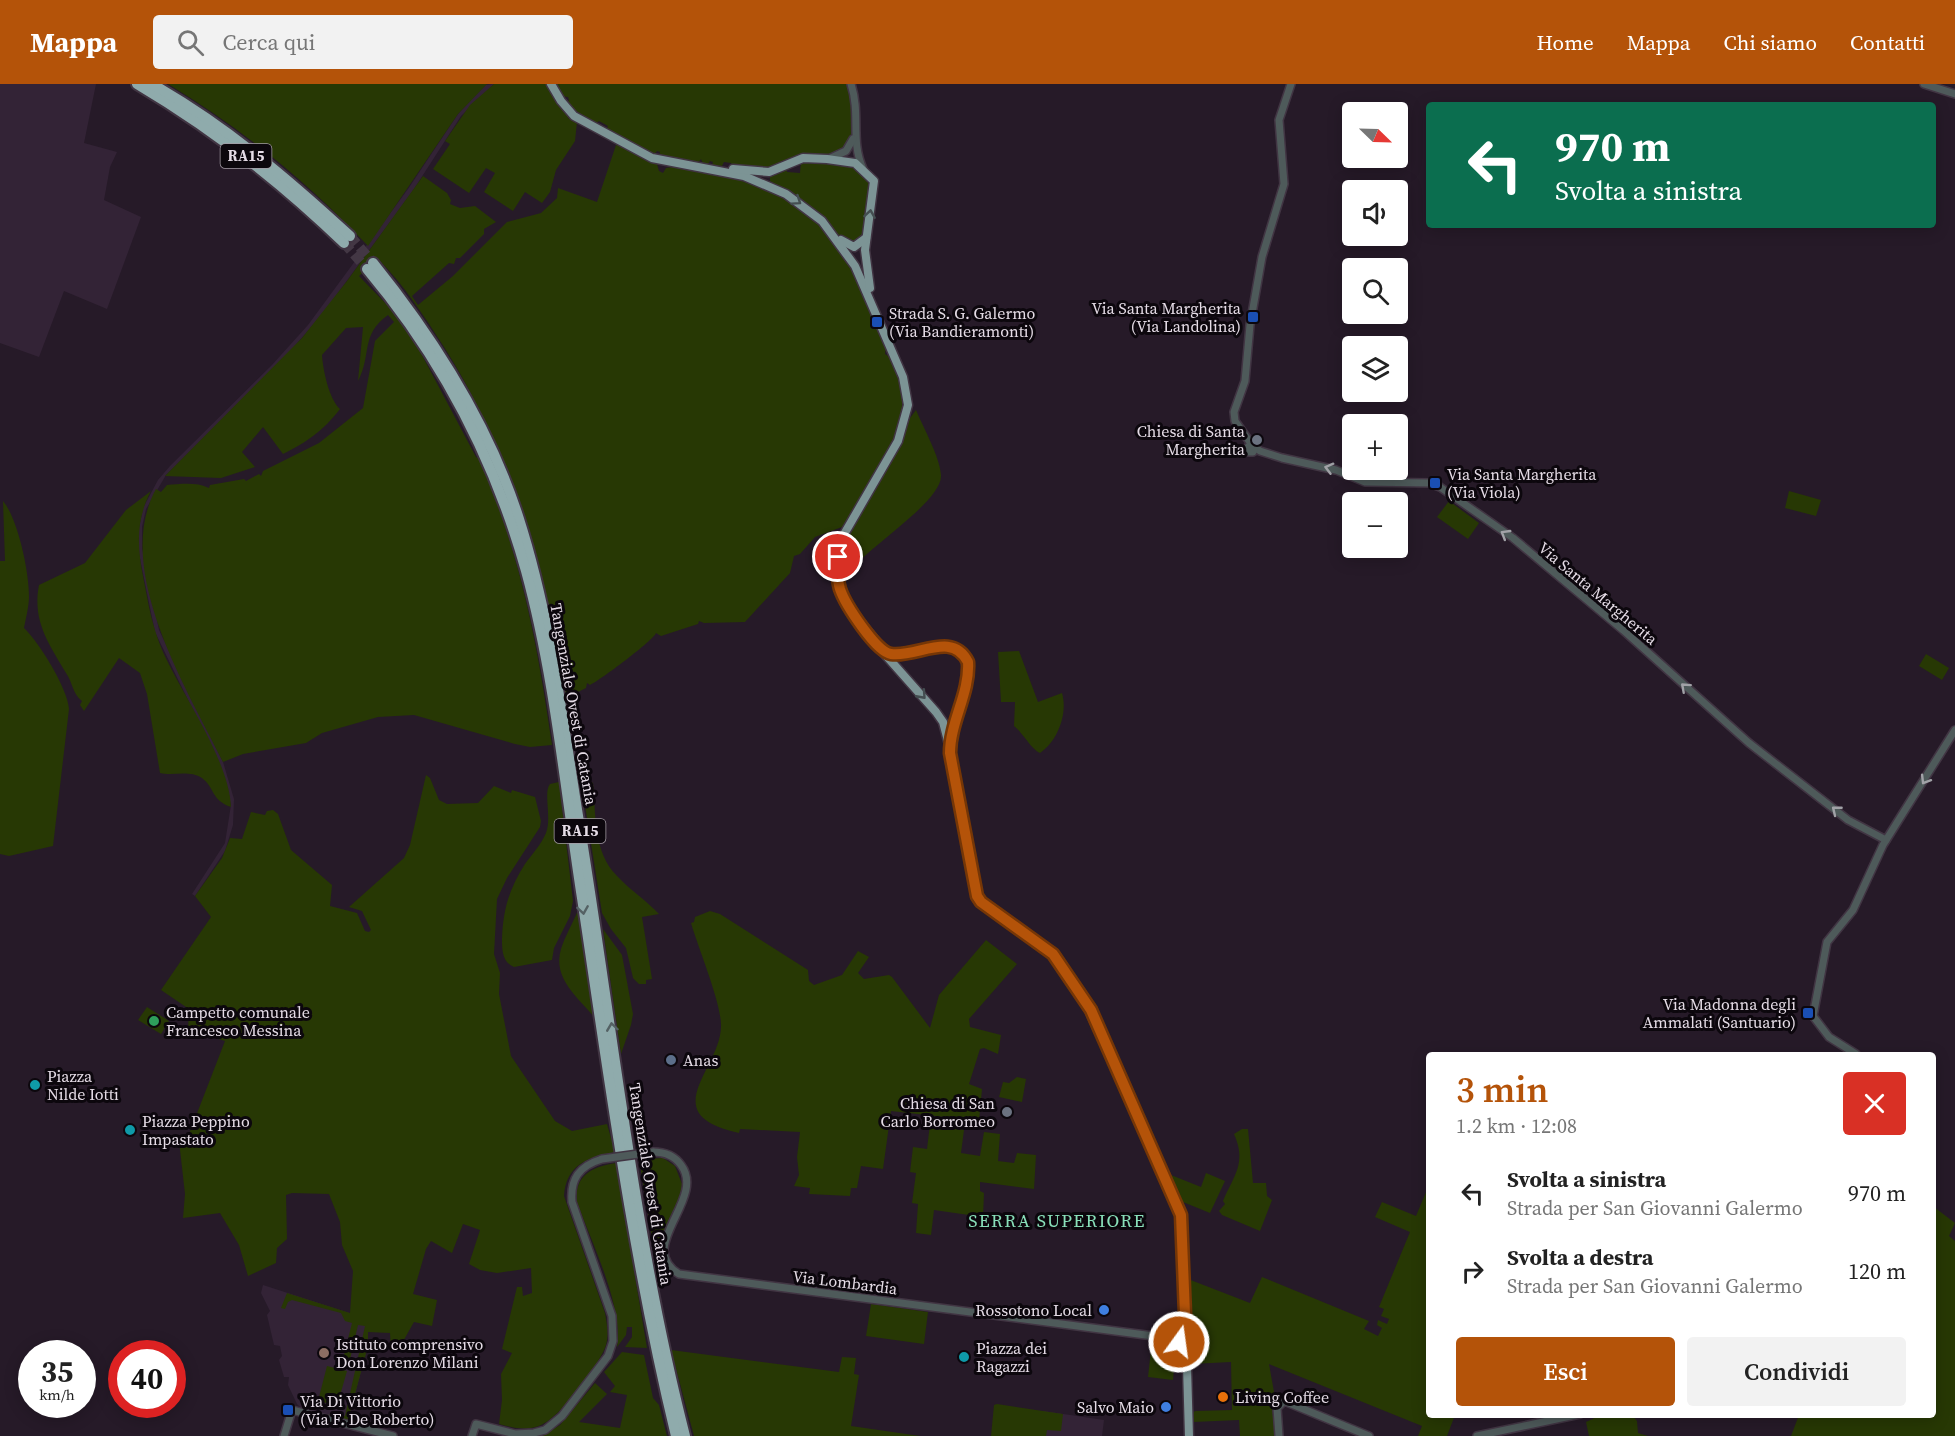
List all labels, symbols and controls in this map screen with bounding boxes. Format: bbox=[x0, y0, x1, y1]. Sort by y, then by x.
search box bbox=[153, 15, 573, 69]
text: Mappa bbox=[30, 23, 117, 61]
icon: search bbox=[174, 26, 207, 59]
text: Cerca qui bbox=[222, 27, 315, 57]
text: Home bbox=[1536, 28, 1594, 57]
text: Mappa bbox=[1627, 28, 1691, 57]
text: Chi siamo bbox=[1724, 28, 1817, 57]
text: Contatti bbox=[1850, 28, 1925, 57]
north arrow bbox=[1342, 102, 1408, 168]
map controls bbox=[1342, 102, 1408, 558]
text: 970 m bbox=[1555, 117, 1670, 175]
icon: left bbox=[1456, 126, 1534, 204]
road number: RA15 bbox=[220, 144, 272, 168]
text: Svolta a sinistra bbox=[1555, 172, 1742, 209]
button: sound bbox=[1342, 180, 1408, 246]
one-way arrow bbox=[790, 194, 801, 205]
one-way arrow bbox=[863, 210, 875, 219]
button: search bbox=[1342, 258, 1408, 324]
place label: Via Santa Margherita (Via Landolina) bbox=[1092, 297, 1242, 337]
place label: Strada S. G. Galermo (Via Bandieramonti) bbox=[889, 302, 1036, 342]
marker: Via Santa Margherita (Via Landolina) bbox=[1246, 310, 1260, 324]
marker: Strada S. G. Galermo (Via Bandieramonti) bbox=[870, 315, 884, 329]
button: layers bbox=[1342, 336, 1408, 402]
button: + bbox=[1342, 414, 1408, 480]
place label: Chiesa di Santa Margherita bbox=[1137, 420, 1246, 460]
marker: Chiesa di Santa Margherita bbox=[1250, 433, 1264, 447]
one-way arrow bbox=[1324, 463, 1334, 475]
place label: Via Santa Margherita (Via Viola) bbox=[1447, 463, 1597, 503]
marker: Via Santa Margherita (Via Viola) bbox=[1428, 476, 1442, 490]
button: − bbox=[1342, 492, 1408, 558]
one-way arrow bbox=[1501, 529, 1511, 541]
pin bbox=[812, 531, 863, 582]
street label: Via Santa Margherita bbox=[1534, 537, 1663, 650]
icon: arrive bbox=[821, 540, 854, 573]
street label: Tangenziale Ovest di Catania bbox=[545, 601, 603, 807]
one-way arrow bbox=[1681, 683, 1692, 694]
one-way arrow bbox=[915, 689, 926, 699]
one-way arrow bbox=[1920, 774, 1932, 784]
one-way arrow bbox=[1832, 807, 1843, 818]
road number: RA15 bbox=[554, 819, 606, 843]
one-way arrow bbox=[577, 906, 589, 915]
place label: Via Madonna degli Ammalati (Santuario) bbox=[1643, 993, 1796, 1033]
place label: Campetto comunale Francesco Messina bbox=[166, 1001, 310, 1041]
marker: Via Madonna degli Ammalati (Santuario) bbox=[1801, 1006, 1815, 1020]
marker: Campetto comunale Francesco Messina bbox=[147, 1014, 161, 1028]
one-way arrow bbox=[606, 1023, 618, 1032]
place label: Anas bbox=[683, 1049, 718, 1071]
marker: Anas bbox=[664, 1053, 678, 1067]
place label: Piazza Nilde Iotti bbox=[47, 1065, 119, 1105]
text: 3 min bbox=[1456, 1065, 1548, 1114]
button: close bbox=[1843, 1072, 1906, 1135]
marker: Piazza Nilde Iotti bbox=[28, 1078, 42, 1092]
street label: Tangenziale Ovest di Catania bbox=[624, 1081, 678, 1288]
place label: Chiesa di San Carlo Borromeo bbox=[881, 1092, 995, 1132]
marker: Chiesa di San Carlo Borromeo bbox=[1000, 1105, 1014, 1119]
place label: Piazza Peppino Impastato bbox=[142, 1110, 250, 1150]
text: 1.2 km · 12:08 bbox=[1456, 1112, 1577, 1140]
marker: Piazza Peppino Impastato bbox=[123, 1123, 137, 1137]
text: Svolta a sinistra bbox=[1507, 1164, 1666, 1194]
icon: left bbox=[1456, 1177, 1489, 1210]
text: 970 m bbox=[1848, 1178, 1906, 1208]
text: Strada per San Giovanni Galermo bbox=[1507, 1194, 1803, 1222]
district label: SERRA SUPERIORE bbox=[968, 1208, 1146, 1233]
text: Svolta a destra bbox=[1507, 1242, 1653, 1272]
icon: right bbox=[1456, 1255, 1489, 1288]
text: 120 m bbox=[1848, 1256, 1906, 1286]
street label: Via Lombardia bbox=[791, 1265, 900, 1299]
text: Strada per San Giovanni Galermo bbox=[1507, 1272, 1803, 1300]
place label: Rossotono Local bbox=[975, 1299, 1092, 1321]
marker: Rossotono Local bbox=[1097, 1303, 1111, 1317]
position arrow bbox=[1147, 1310, 1211, 1374]
place label: Istituto comprensivo Don Lorenzo Milani bbox=[336, 1333, 484, 1373]
place label: Piazza dei Ragazzi bbox=[976, 1337, 1047, 1377]
button: Esci bbox=[1456, 1337, 1675, 1406]
button: Condividi bbox=[1687, 1337, 1906, 1406]
speed limit sign: 40 bbox=[108, 1340, 186, 1418]
marker: Istituto comprensivo Don Lorenzo Milani bbox=[317, 1346, 331, 1360]
marker: Piazza dei Ragazzi bbox=[957, 1350, 971, 1364]
text: 35 bbox=[41, 1351, 73, 1392]
text: km/h bbox=[39, 1384, 75, 1405]
place label: Living Coffee bbox=[1235, 1386, 1329, 1408]
place label: Via Di Vittorio (Via F. De Roberto) bbox=[300, 1390, 435, 1430]
marker: Living Coffee bbox=[1216, 1390, 1230, 1404]
place label: Salvo Maio bbox=[1077, 1396, 1154, 1418]
marker: Salvo Maio bbox=[1159, 1400, 1173, 1414]
marker: Via Di Vittorio (Via F. De Roberto) bbox=[281, 1403, 295, 1417]

